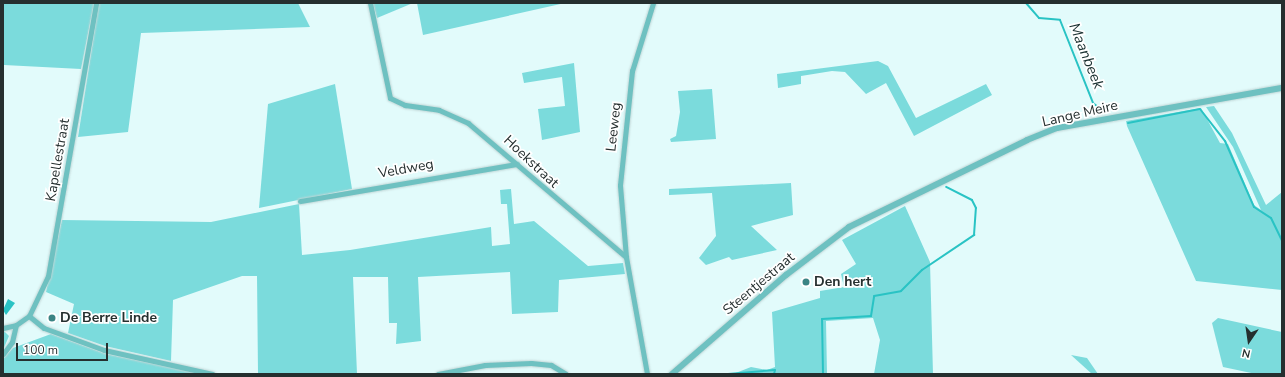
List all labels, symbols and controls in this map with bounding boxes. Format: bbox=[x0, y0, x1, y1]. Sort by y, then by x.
water label: Maanbeek bbox=[1065, 20, 1107, 92]
street label: Lange Meire bbox=[1040, 97, 1120, 131]
street label: Leeweg bbox=[603, 101, 625, 153]
street label: Kapellestraat bbox=[42, 117, 74, 203]
street label: Hoekstraat bbox=[500, 132, 562, 192]
street label: Veldweg bbox=[377, 156, 435, 182]
street label: Steentjestraat bbox=[720, 249, 798, 319]
place label: Den hert bbox=[814, 274, 871, 290]
marker: Den hert bbox=[801, 277, 811, 287]
place label: De Berre Linde bbox=[60, 310, 157, 326]
marker: De Berre Linde bbox=[47, 313, 57, 323]
north arrow bbox=[1229, 321, 1269, 361]
scale bar bbox=[18, 335, 110, 361]
text: 100 m bbox=[23, 342, 58, 358]
text: N bbox=[1240, 345, 1252, 361]

